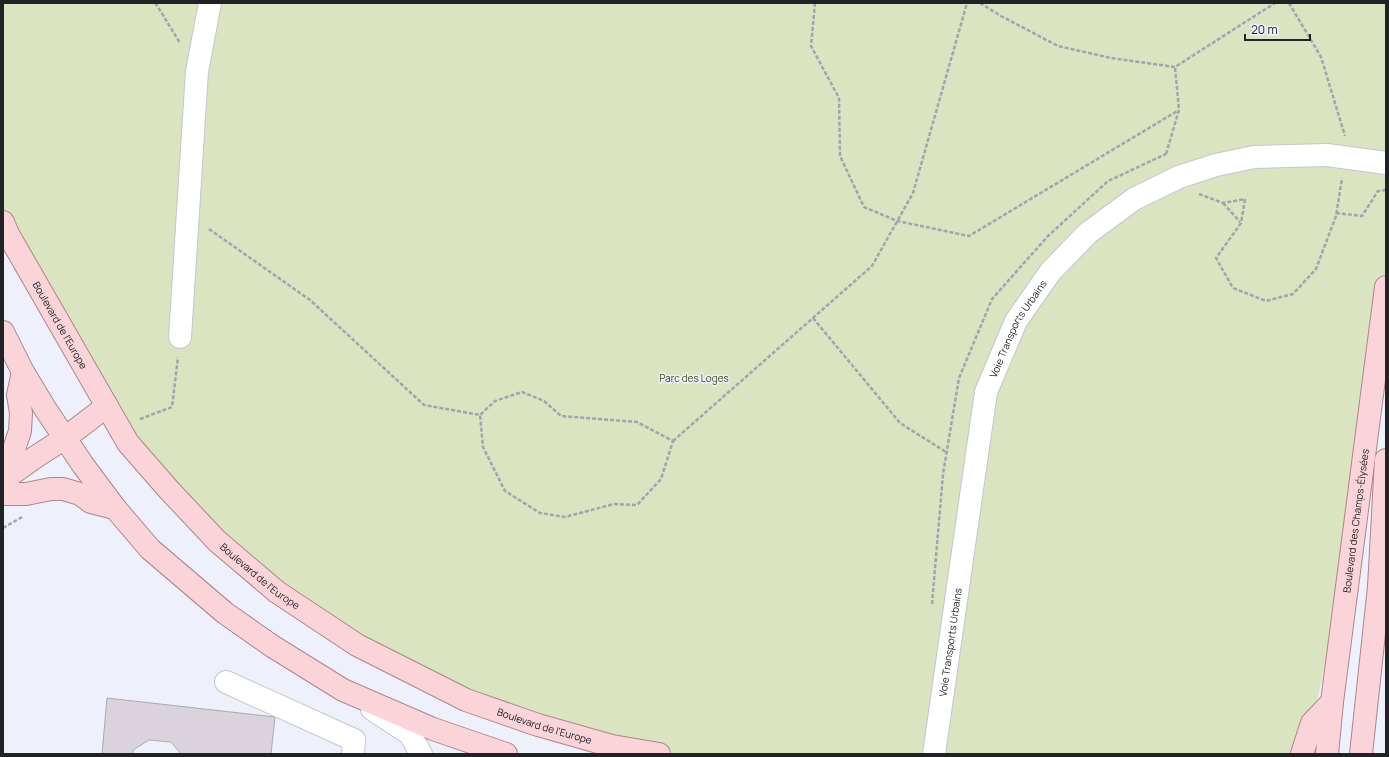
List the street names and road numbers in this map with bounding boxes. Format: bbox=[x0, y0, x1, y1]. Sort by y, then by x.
street label: Voie Transports Urbains bbox=[986, 277, 1050, 380]
street label: Boulevard de l'Europe bbox=[30, 279, 91, 371]
street label: Boulevard des Champs-Élysées bbox=[1339, 448, 1372, 594]
street label: Boulevard de l'Europe bbox=[217, 540, 303, 612]
street label: Voie Transports Urbains bbox=[935, 587, 965, 697]
street label: Boulevard de l'Europe bbox=[495, 704, 594, 747]

